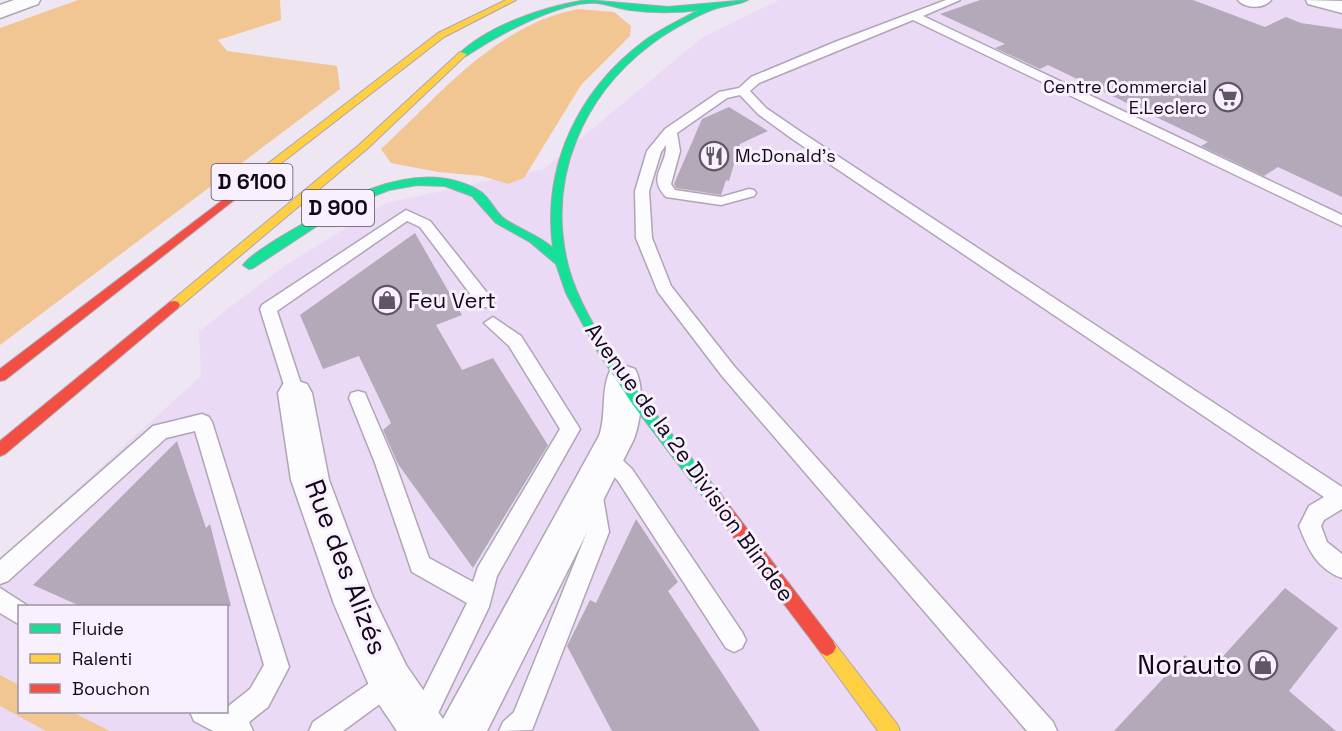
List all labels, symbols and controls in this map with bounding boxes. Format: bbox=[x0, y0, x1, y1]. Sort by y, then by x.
place label: Centre Commercial E.Leclerc bbox=[1043, 75, 1207, 119]
supermarket icon: Centre Commercial E.Leclerc bbox=[1212, 81, 1244, 113]
restaurant icon: McDonald's bbox=[698, 140, 730, 172]
place label: McDonald's bbox=[735, 144, 836, 167]
road number: D 6100 bbox=[212, 164, 292, 200]
road number: D 900 bbox=[302, 190, 374, 226]
shop icon: Feu Vert bbox=[371, 284, 403, 316]
place label: Feu Vert bbox=[408, 286, 496, 314]
street label: Avenue de la 2e Division Blindee bbox=[579, 317, 801, 607]
street label: Rue des Alizés bbox=[297, 474, 396, 659]
legend bbox=[18, 605, 228, 713]
text: Fluide bbox=[72, 617, 124, 640]
text: Ralenti bbox=[72, 647, 132, 670]
place label: Norauto bbox=[1137, 647, 1242, 682]
shop icon: Norauto bbox=[1247, 649, 1279, 681]
text: Bouchon bbox=[72, 677, 150, 700]

